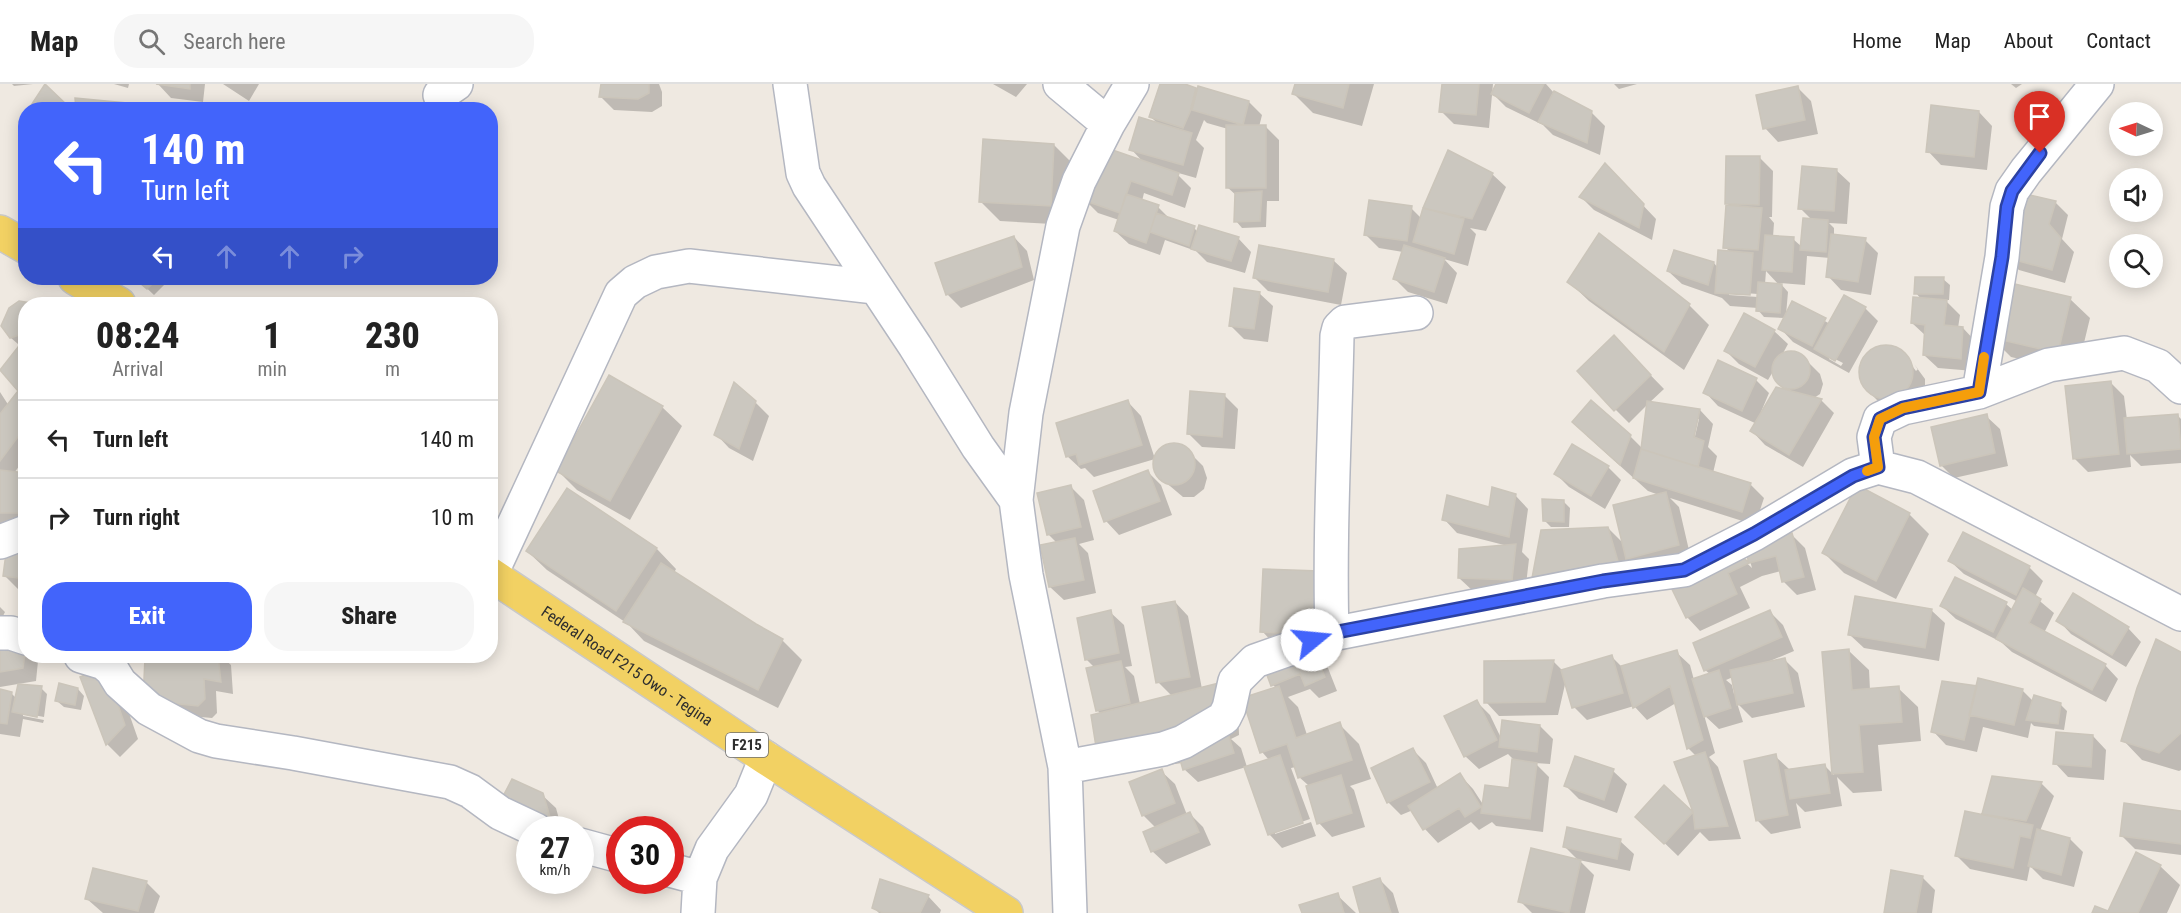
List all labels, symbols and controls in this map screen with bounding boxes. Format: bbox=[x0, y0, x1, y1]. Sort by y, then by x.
search box bbox=[114, 14, 534, 68]
text: Map bbox=[30, 25, 78, 58]
icon: search bbox=[135, 25, 168, 58]
text: Search here bbox=[183, 29, 286, 54]
text: Home bbox=[1852, 29, 1902, 53]
text: Map bbox=[1935, 29, 1971, 53]
text: About bbox=[2004, 29, 2053, 53]
text: Contact bbox=[2086, 29, 2151, 53]
pin bbox=[2014, 91, 2065, 153]
icon: arrive bbox=[2023, 100, 2056, 133]
north arrow bbox=[2109, 102, 2163, 156]
map controls bbox=[2109, 102, 2163, 288]
text: 140 m bbox=[141, 125, 246, 174]
icon: left bbox=[42, 126, 120, 204]
button: sound bbox=[2109, 168, 2163, 222]
text: Turn left bbox=[141, 175, 230, 207]
button: search bbox=[2109, 234, 2163, 288]
icon: left bbox=[147, 240, 180, 273]
icon: ahead bbox=[210, 240, 243, 273]
icon: ahead bbox=[273, 240, 306, 273]
icon: right bbox=[336, 240, 369, 273]
text: 08:24 bbox=[96, 315, 179, 357]
text: 1 bbox=[263, 315, 281, 357]
text: 230 bbox=[365, 315, 420, 357]
text: Arrival bbox=[112, 357, 163, 381]
text: min bbox=[258, 357, 287, 381]
text: m bbox=[385, 357, 400, 381]
icon: left bbox=[42, 423, 75, 456]
text: Turn left bbox=[93, 427, 168, 452]
text: 140 m bbox=[420, 427, 474, 452]
icon: right bbox=[42, 501, 75, 534]
text: Turn right bbox=[93, 505, 180, 530]
text: 10 m bbox=[431, 505, 474, 530]
button: Exit bbox=[42, 582, 252, 651]
button: Share bbox=[264, 582, 474, 651]
street label: Federal Road F215 Owo - Tegina bbox=[538, 602, 716, 730]
position arrow bbox=[1280, 608, 1344, 672]
road number: F215 bbox=[726, 733, 768, 757]
speed limit sign: 30 bbox=[606, 816, 684, 894]
text: 27 bbox=[540, 830, 570, 865]
text: km/h bbox=[540, 861, 570, 879]

